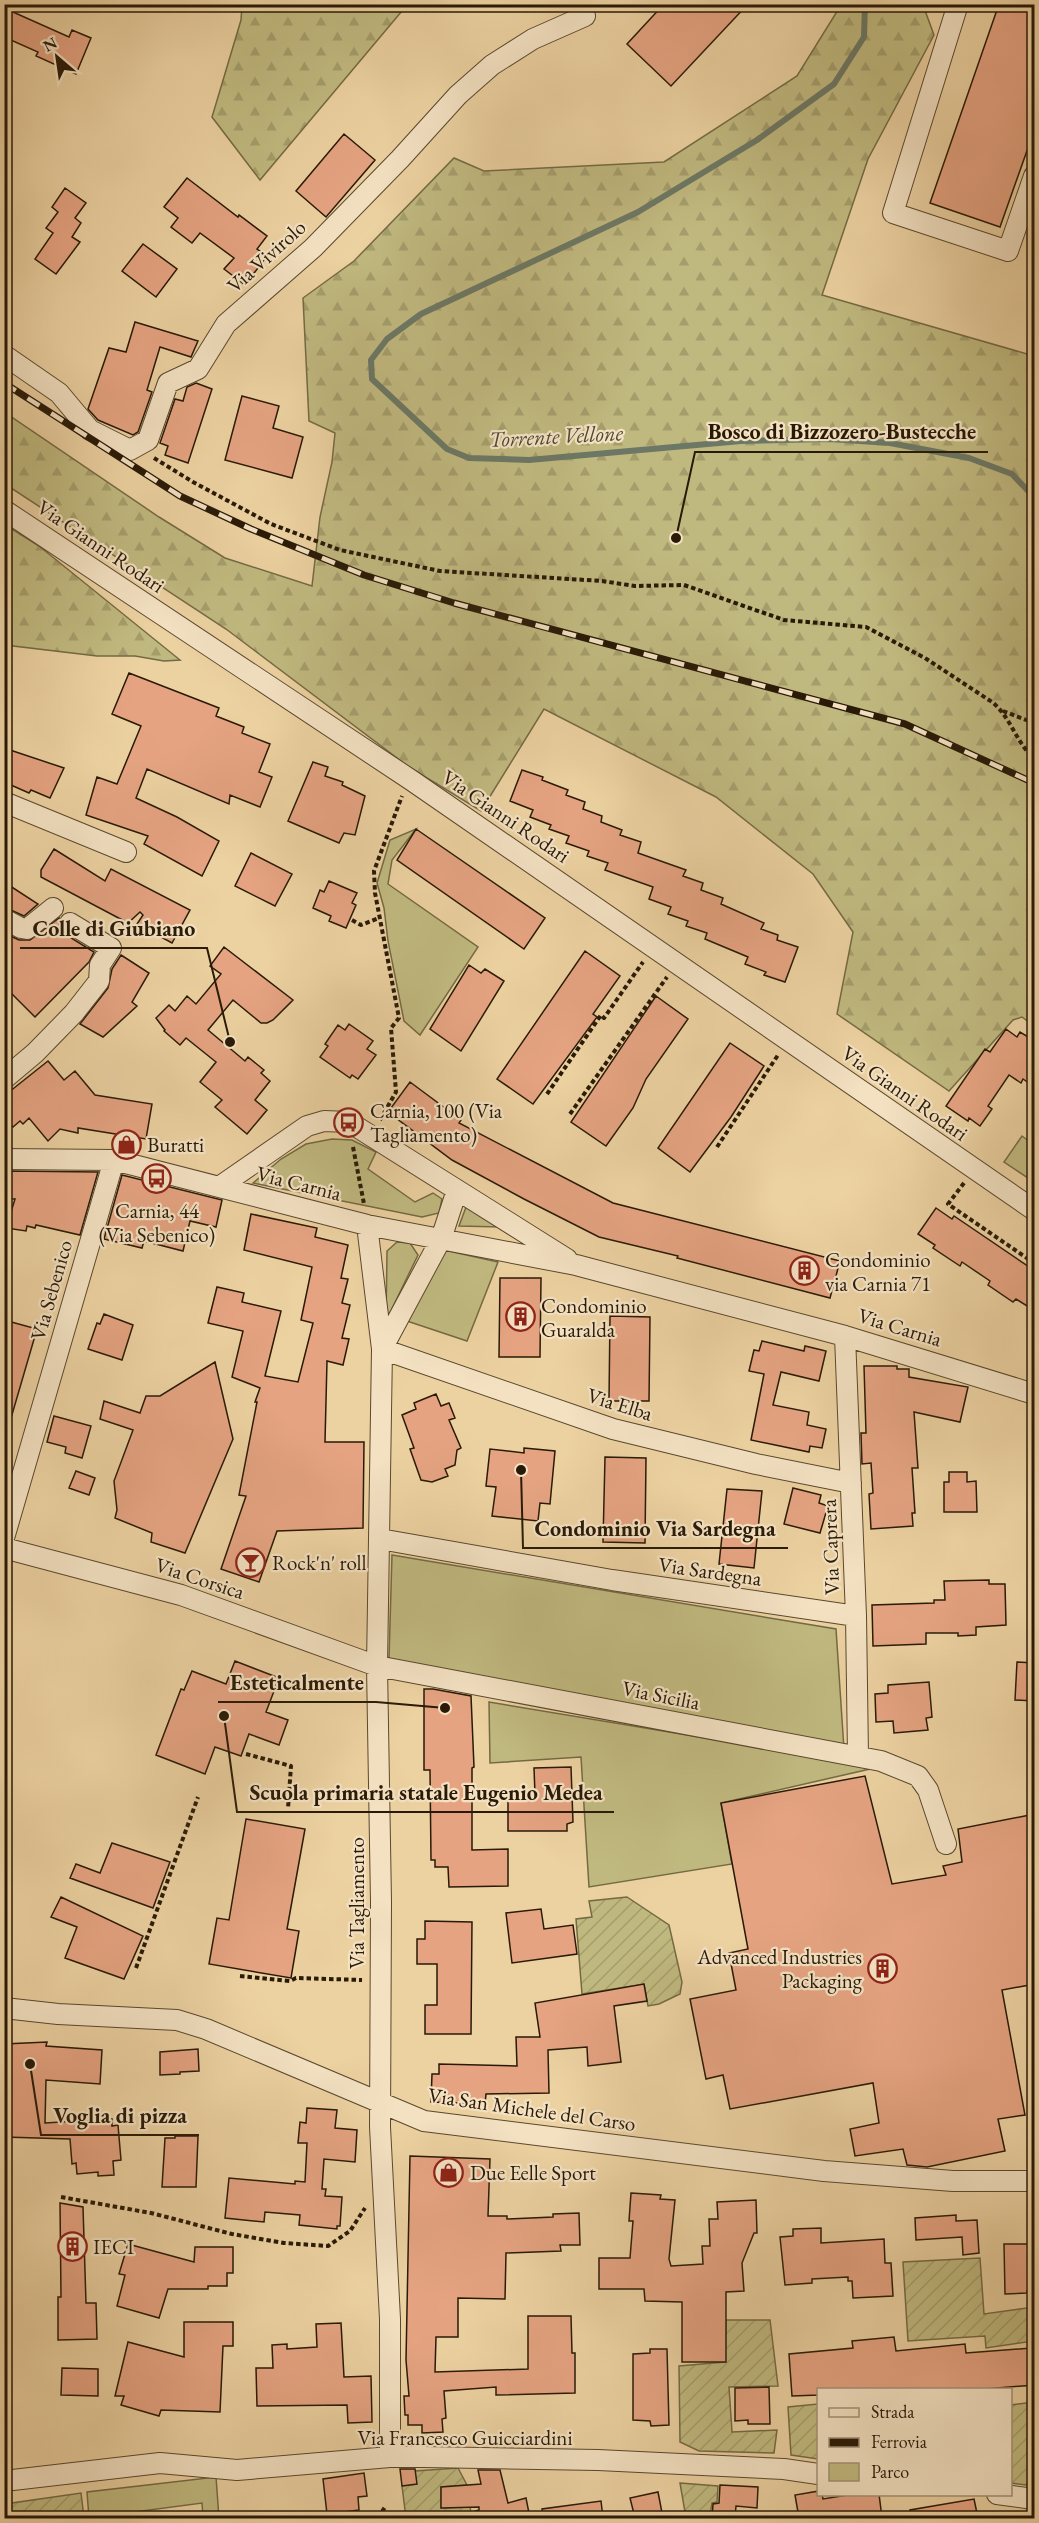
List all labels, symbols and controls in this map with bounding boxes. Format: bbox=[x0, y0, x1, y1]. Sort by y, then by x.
north arrow bbox=[27, 27, 87, 87]
text: N bbox=[39, 32, 61, 57]
street label: Via Vivirolo bbox=[221, 213, 311, 299]
callout: Bosco di Bizzozero-Bustecche bbox=[695, 412, 988, 452]
text: Bosco di Bizzozero-Bustecche bbox=[708, 417, 976, 446]
water label: Torrente Vellone bbox=[488, 418, 624, 454]
street label: Via Gianni Rodari bbox=[32, 493, 170, 599]
street label: Via Gianni Rodari bbox=[437, 763, 575, 869]
callout: Colle di Giubiano bbox=[20, 908, 207, 948]
text: Colle di Giubiano bbox=[33, 914, 195, 943]
street label: Via Gianni Rodari bbox=[837, 1039, 973, 1147]
place label: Carnia, 100 (Via Tagliamento) bbox=[370, 1097, 503, 1148]
bus stop icon: Carnia, 100 (Via Tagliamento) bbox=[333, 1106, 365, 1138]
shop icon: Buratti bbox=[110, 1128, 142, 1160]
place label: Buratti bbox=[147, 1131, 204, 1158]
street label: Via Carnia bbox=[254, 1159, 345, 1207]
bus stop icon: Carnia, 44 (Via Sebenico) bbox=[141, 1163, 173, 1195]
place label: Carnia, 44 (Via Sebenico) bbox=[99, 1197, 215, 1248]
street label: Via Sebenico bbox=[24, 1237, 78, 1343]
place label: Condominio via Carnia 71 bbox=[825, 1246, 931, 1297]
building icon: Condominio via Carnia 71 bbox=[788, 1255, 820, 1287]
place label: Condominio Guaralda bbox=[541, 1292, 647, 1343]
building icon: Condominio Guaralda bbox=[504, 1301, 536, 1333]
street label: Via Carnia bbox=[855, 1301, 946, 1353]
street label: Via Elba bbox=[584, 1381, 657, 1427]
street label: Via Caprera bbox=[815, 1498, 845, 1596]
callout: Condominio Via Sardegna bbox=[523, 1508, 788, 1548]
text: Condominio Via Sardegna bbox=[534, 1514, 776, 1543]
bar icon: Rock'n' roll bbox=[235, 1546, 267, 1578]
place label: Rock'n' roll bbox=[272, 1549, 367, 1576]
street label: Via Sardegna bbox=[657, 1550, 764, 1592]
street label: Via Corsica bbox=[152, 1551, 249, 1605]
callout: Esteticalmente bbox=[218, 1662, 376, 1702]
text: Esteticalmente bbox=[230, 1668, 364, 1697]
street label: Via Sicilia bbox=[620, 1674, 703, 1716]
callout: Scuola primaria statale Eugenio Medea bbox=[237, 1772, 614, 1812]
text: Scuola primaria statale Eugenio Medea bbox=[249, 1778, 603, 1807]
street label: Via Tagliamento bbox=[343, 1837, 370, 1969]
place label: Advanced Industries Packaging bbox=[696, 1943, 863, 1994]
building icon: Advanced Industries Packaging bbox=[867, 1952, 899, 1984]
street label: Via San Michele del Carso bbox=[426, 2081, 638, 2137]
callout: Voglia di pizza bbox=[41, 2095, 199, 2135]
text: Voglia di pizza bbox=[53, 2101, 187, 2130]
shop icon: Due Eelle Sport bbox=[433, 2156, 465, 2188]
place label: Due Eelle Sport bbox=[470, 2159, 596, 2186]
building icon: IECI bbox=[56, 2230, 88, 2262]
place label: IECI bbox=[93, 2233, 134, 2260]
legend bbox=[817, 2388, 1012, 2496]
text: Strada bbox=[871, 2400, 915, 2423]
street label: Via Francesco Guicciardini bbox=[357, 2424, 573, 2451]
text: Ferrovia bbox=[871, 2430, 928, 2453]
text: Parco bbox=[871, 2460, 909, 2483]

